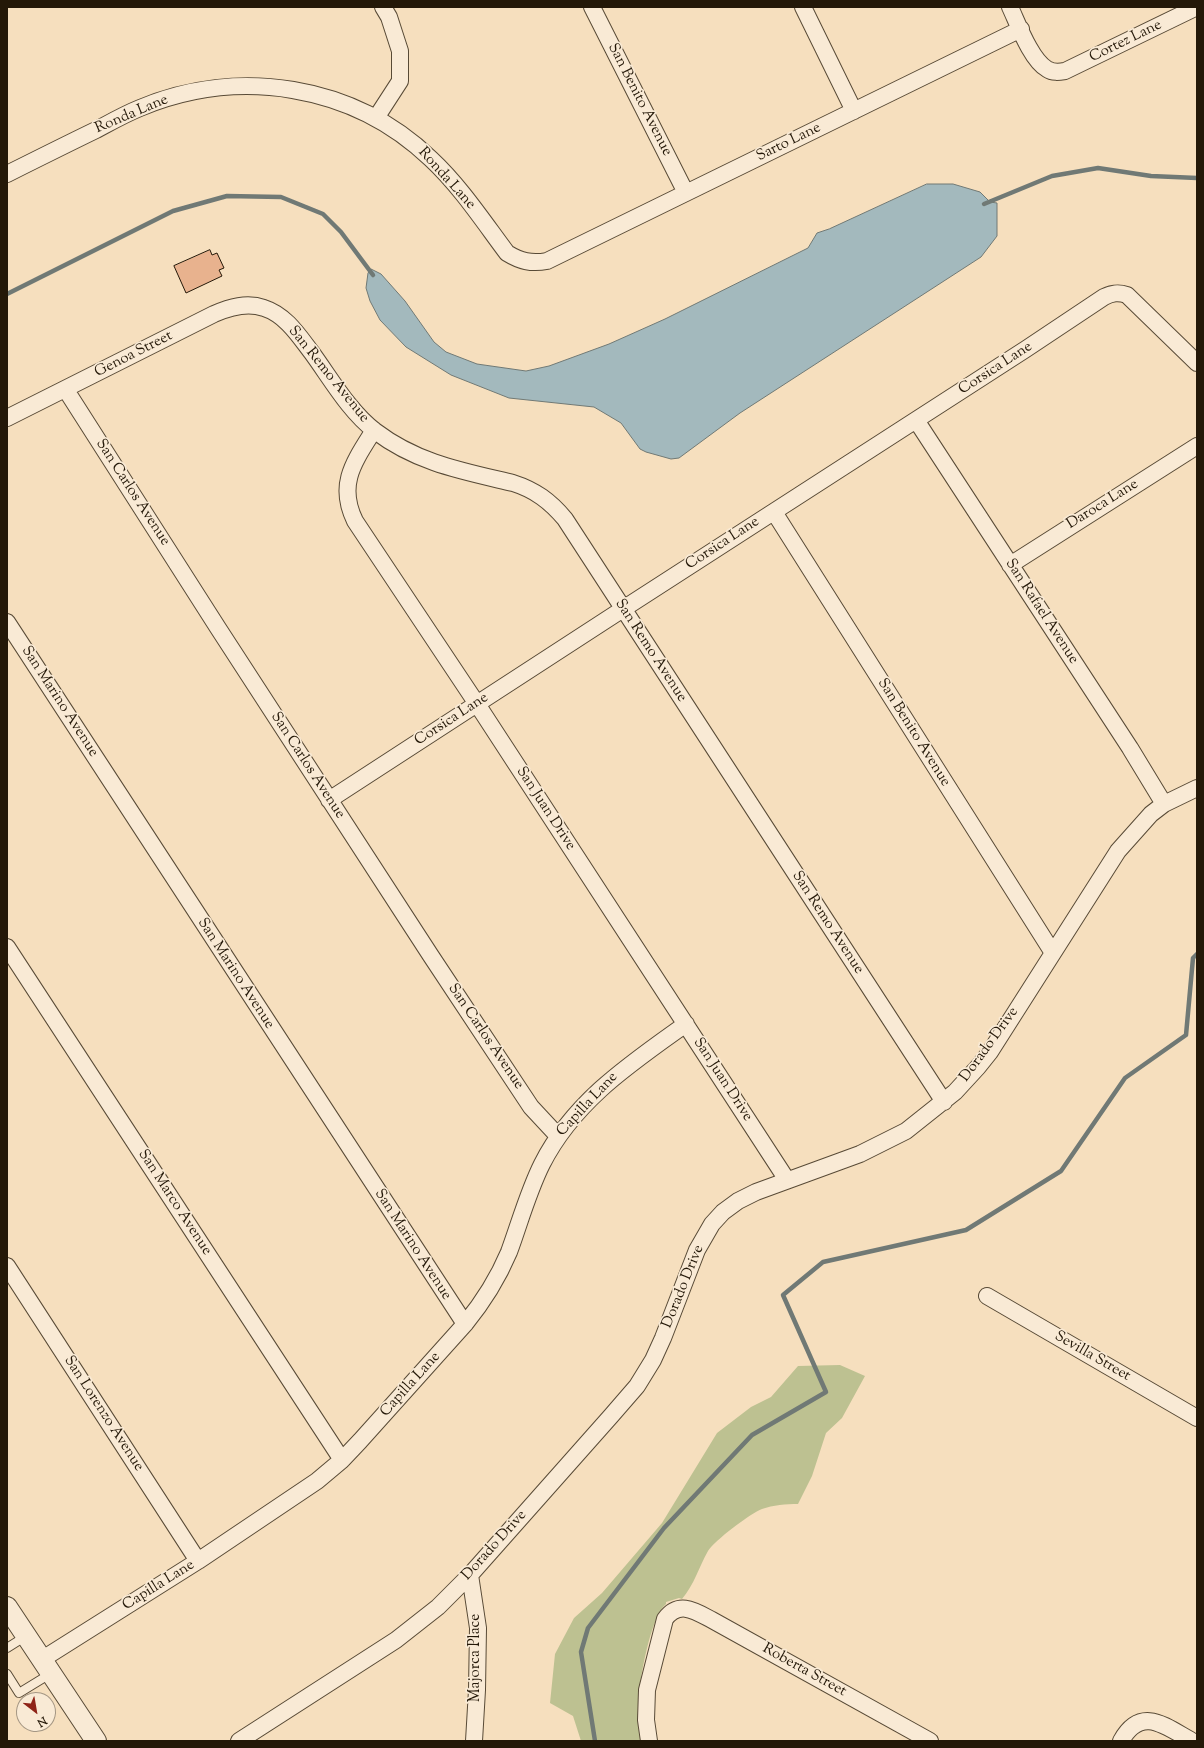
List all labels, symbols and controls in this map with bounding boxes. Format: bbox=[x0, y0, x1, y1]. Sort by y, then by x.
street label: Cortez Lane bbox=[1087, 17, 1165, 67]
street label: San Benito Avenue bbox=[603, 41, 675, 159]
street label: Ronda Lane bbox=[93, 92, 171, 138]
street label: Sarto Lane bbox=[754, 120, 824, 166]
street label: Ronda Lane bbox=[413, 144, 479, 214]
street label: San Remo Avenue bbox=[284, 323, 372, 427]
street label: Genoa Street bbox=[92, 328, 176, 382]
street label: Corsica Lane bbox=[956, 339, 1036, 399]
street label: San Carlos Avenue bbox=[91, 436, 173, 550]
street label: Daroca Lane bbox=[1064, 476, 1142, 534]
street label: Corsica Lane bbox=[683, 514, 763, 574]
street label: San Rafael Avenue bbox=[1000, 556, 1082, 668]
street label: San Remo Avenue bbox=[610, 596, 690, 706]
street label: San Marino Avenue bbox=[16, 643, 102, 761]
street label: San Benito Avenue bbox=[872, 676, 954, 790]
street label: Corsica Lane bbox=[412, 690, 492, 750]
street label: San Carlos Avenue bbox=[266, 709, 348, 823]
street label: San Juan Drive bbox=[511, 764, 579, 854]
street label: San Remo Avenue bbox=[787, 868, 867, 978]
street label: San Marino Avenue bbox=[192, 915, 278, 1033]
street label: San Carlos Avenue bbox=[443, 981, 527, 1093]
street label: Dorado Drive bbox=[957, 1004, 1023, 1086]
street label: San Juan Drive bbox=[688, 1035, 756, 1125]
street label: Capilla Lane bbox=[554, 1069, 622, 1141]
street label: San Marco Avenue bbox=[133, 1147, 215, 1259]
street label: San Marino Avenue bbox=[369, 1186, 455, 1304]
street label: Dorado Drive bbox=[659, 1243, 709, 1331]
street label: Sevilla Street bbox=[1051, 1328, 1133, 1386]
street label: Capilla Lane bbox=[377, 1349, 445, 1421]
street label: San Lorenzo Avenue bbox=[59, 1353, 147, 1475]
street label: Dorado Drive bbox=[459, 1507, 531, 1585]
street label: Capilla Lane bbox=[120, 1557, 198, 1615]
street label: Majorca Place bbox=[467, 1614, 485, 1702]
street label: Roberta Street bbox=[759, 1641, 849, 1701]
north arrow bbox=[16, 1692, 56, 1732]
text: N bbox=[34, 1712, 50, 1731]

